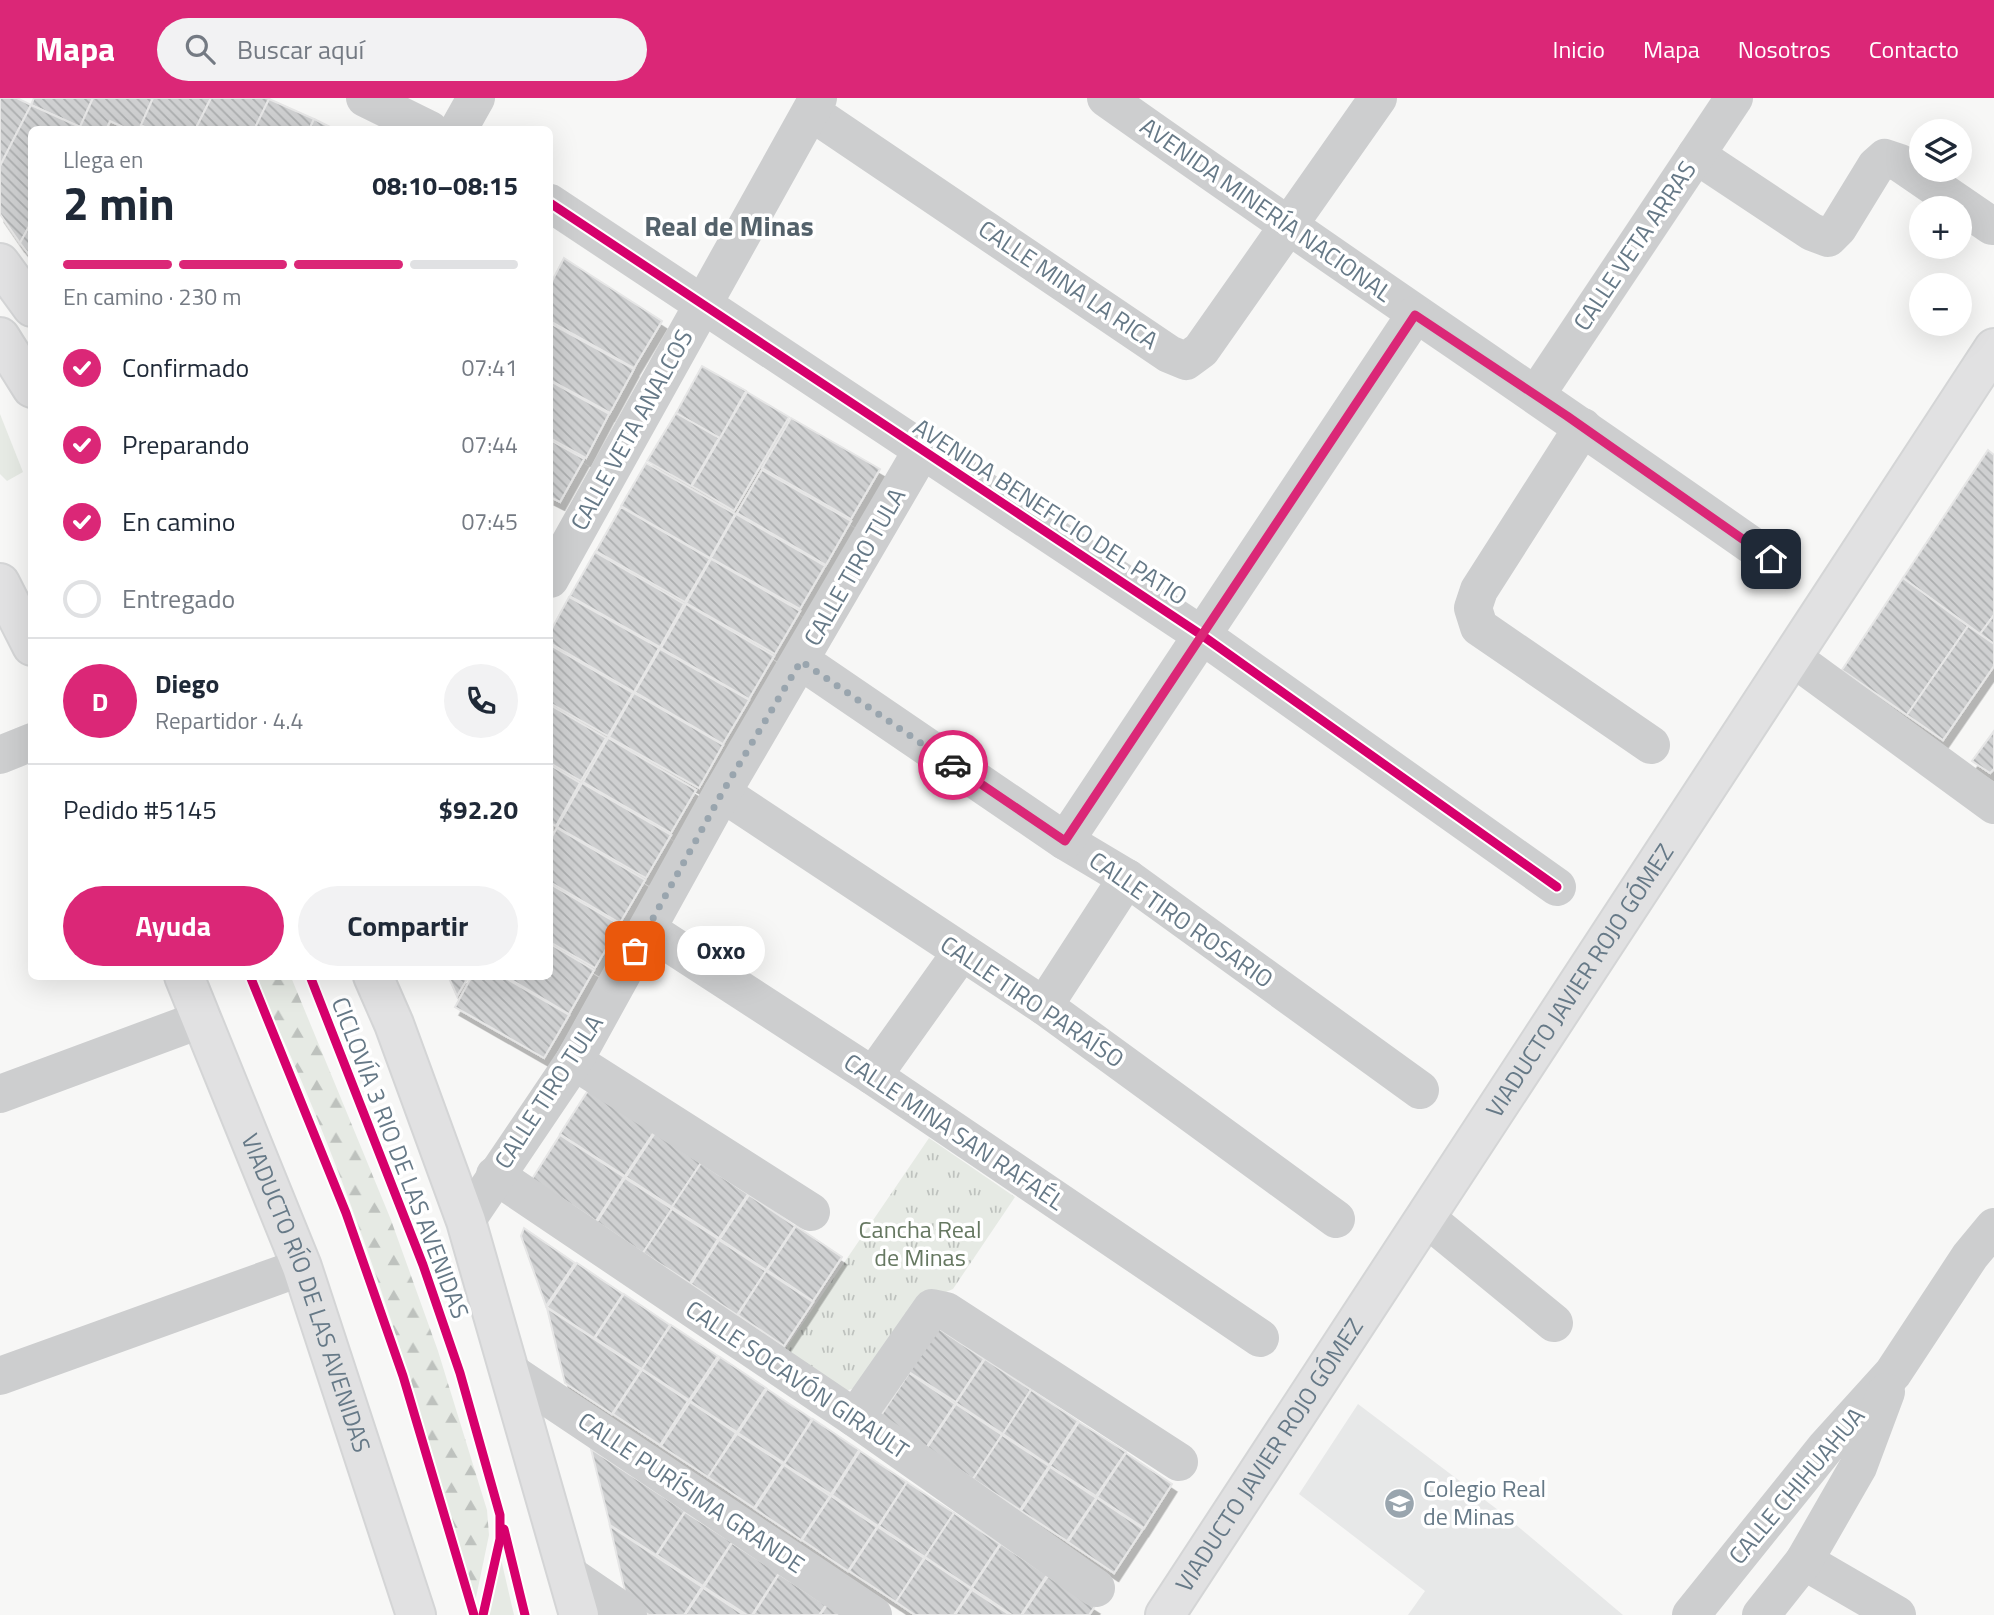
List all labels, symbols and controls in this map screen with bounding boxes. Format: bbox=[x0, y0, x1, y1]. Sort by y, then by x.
search box bbox=[157, 18, 647, 81]
text: Mapa bbox=[35, 24, 115, 74]
icon: search bbox=[181, 30, 219, 68]
text: Buscar aquí bbox=[237, 30, 364, 69]
text: Inicio bbox=[1553, 31, 1605, 67]
text: Mapa bbox=[1643, 31, 1700, 67]
text: Nosotros bbox=[1738, 31, 1831, 67]
text: Contacto bbox=[1869, 31, 1959, 67]
street label: AVENIDA MINERÍA NACIONAL bbox=[1133, 108, 1400, 310]
map controls bbox=[1909, 119, 1972, 336]
button: layers bbox=[1909, 119, 1972, 182]
text: Llega en bbox=[63, 142, 143, 177]
street label: CALLE VETA ARRAS bbox=[1564, 153, 1704, 338]
text: 08:10–08:15 bbox=[372, 166, 518, 205]
text: 2 min bbox=[63, 168, 175, 238]
button: + bbox=[1909, 196, 1972, 259]
district label: Real de Minas bbox=[644, 204, 814, 247]
street label: CALLE MINA LA RICA bbox=[971, 211, 1166, 358]
button: − bbox=[1909, 273, 1972, 336]
text: En camino · 230 m bbox=[63, 279, 241, 314]
street label: CALLE VETA ANALCOS bbox=[561, 322, 701, 537]
text: Confirmado bbox=[122, 348, 249, 387]
icon: check bbox=[63, 349, 101, 387]
text: 07:41 bbox=[461, 350, 518, 385]
street label: AVENIDA BENEFICIO DEL PATIO bbox=[906, 409, 1195, 614]
text: Preparando bbox=[122, 425, 249, 464]
icon: check bbox=[63, 426, 101, 464]
text: 07:44 bbox=[461, 427, 518, 462]
street label: CALLE TIRO TULA bbox=[794, 481, 914, 652]
text: En camino bbox=[122, 502, 236, 541]
icon: check bbox=[63, 503, 101, 541]
text: 07:45 bbox=[461, 504, 518, 539]
pin bbox=[1741, 529, 1801, 589]
icon: home bbox=[1752, 540, 1790, 578]
text: Entregado bbox=[122, 579, 235, 618]
text: Diego bbox=[155, 664, 219, 703]
button: phone bbox=[444, 664, 518, 738]
text: D bbox=[92, 682, 108, 721]
text: Repartidor · 4.4 bbox=[155, 703, 303, 738]
courier bbox=[918, 730, 988, 800]
icon: car bbox=[934, 746, 972, 784]
text: Pedido #5145 bbox=[63, 790, 217, 829]
text: $92.20 bbox=[439, 790, 518, 829]
street label: VIADUCTO JAVIER ROJO GÓMEZ bbox=[1476, 836, 1682, 1124]
street label: CALLE TIRO ROSARIO bbox=[1082, 842, 1281, 996]
button: Ayuda bbox=[63, 886, 284, 966]
button: Compartir bbox=[298, 886, 518, 966]
pin bbox=[605, 921, 665, 981]
callout: Oxxo bbox=[677, 926, 764, 976]
street label: CALLE TIRO PARAÍSO bbox=[933, 926, 1132, 1076]
icon: bag bbox=[616, 932, 654, 970]
text: Oxxo bbox=[697, 933, 745, 968]
street label: CICLOVÍA 3 RIO DE LAS AVENIDAS bbox=[323, 992, 479, 1324]
street label: CALLE TIRO TULA bbox=[485, 1007, 612, 1176]
street label: CALLE MINA SAN RAFAÉL bbox=[837, 1044, 1072, 1219]
street label: VIADUCTO RÍO DE LAS AVENIDAS bbox=[233, 1128, 381, 1457]
park label: Cancha Real de Minas bbox=[859, 1211, 981, 1275]
street label: CALLE SOCAVÓN GIRAULT bbox=[679, 1291, 917, 1468]
street label: VIADUCTO JAVIER ROJO GÓMEZ bbox=[1166, 1311, 1372, 1599]
street label: CALLE CHIHUAHUA bbox=[1720, 1399, 1873, 1572]
street label: CALLE PURÍSIMA GRANDE bbox=[571, 1403, 812, 1582]
place label: Colegio Real de Minas bbox=[1423, 1470, 1546, 1534]
school or university icon: Colegio Real de Minas bbox=[1383, 1486, 1417, 1520]

